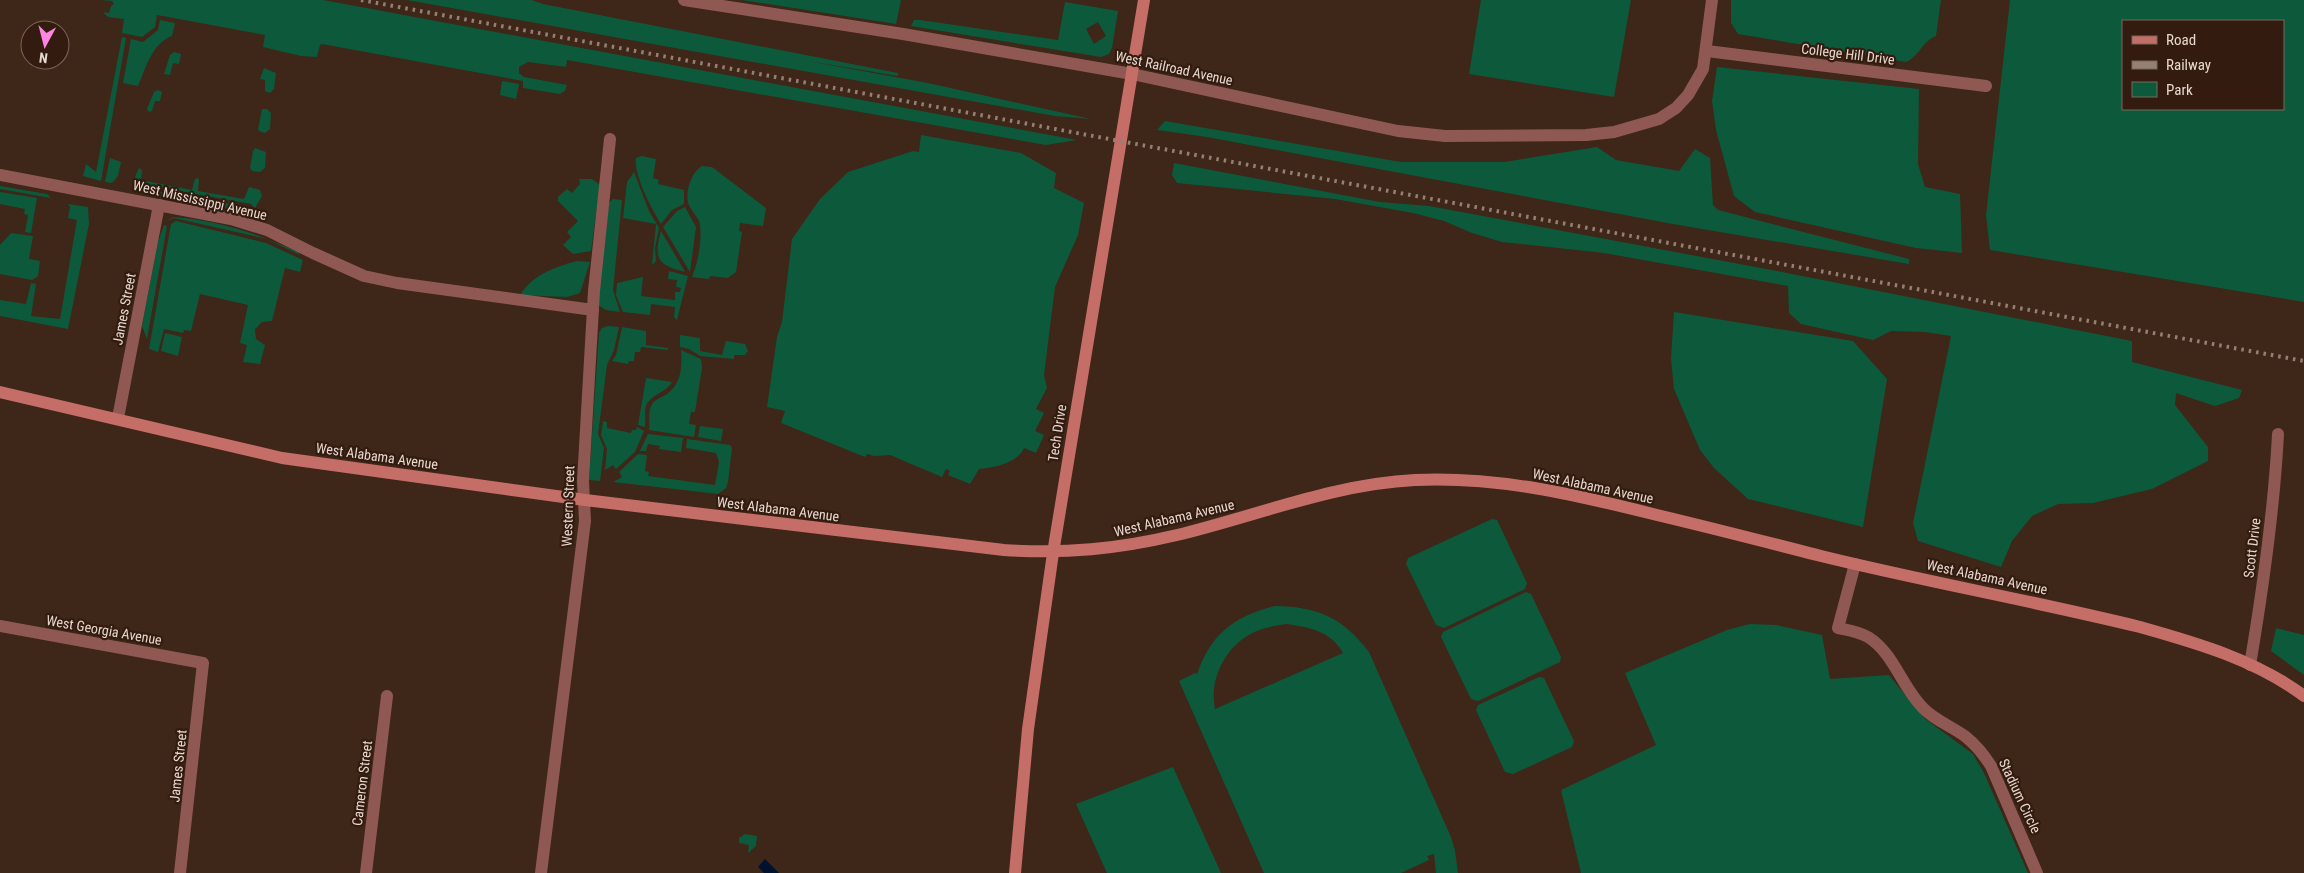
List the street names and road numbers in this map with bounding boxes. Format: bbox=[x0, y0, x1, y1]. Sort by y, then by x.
street label: College Hill Drive bbox=[1800, 40, 1896, 68]
street label: West Railroad Avenue bbox=[1114, 48, 1235, 88]
street label: West Mississippi Avenue bbox=[131, 177, 269, 223]
street label: James Street bbox=[109, 272, 139, 346]
street label: Tech Drive bbox=[1045, 403, 1069, 463]
street label: West Alabama Avenue bbox=[315, 440, 440, 473]
street label: Western Street bbox=[559, 465, 577, 547]
street label: West Alabama Avenue bbox=[1531, 465, 1655, 507]
street label: West Alabama Avenue bbox=[716, 494, 841, 524]
street label: West Alabama Avenue bbox=[1112, 496, 1236, 540]
street label: Scott Drive bbox=[2240, 517, 2264, 579]
street label: West Alabama Avenue bbox=[1925, 556, 2049, 598]
street label: West Georgia Avenue bbox=[45, 612, 163, 648]
street label: James Street bbox=[166, 729, 190, 803]
street label: Cameron Street bbox=[349, 739, 375, 827]
street label: Stadium Circle bbox=[1996, 756, 2044, 836]

